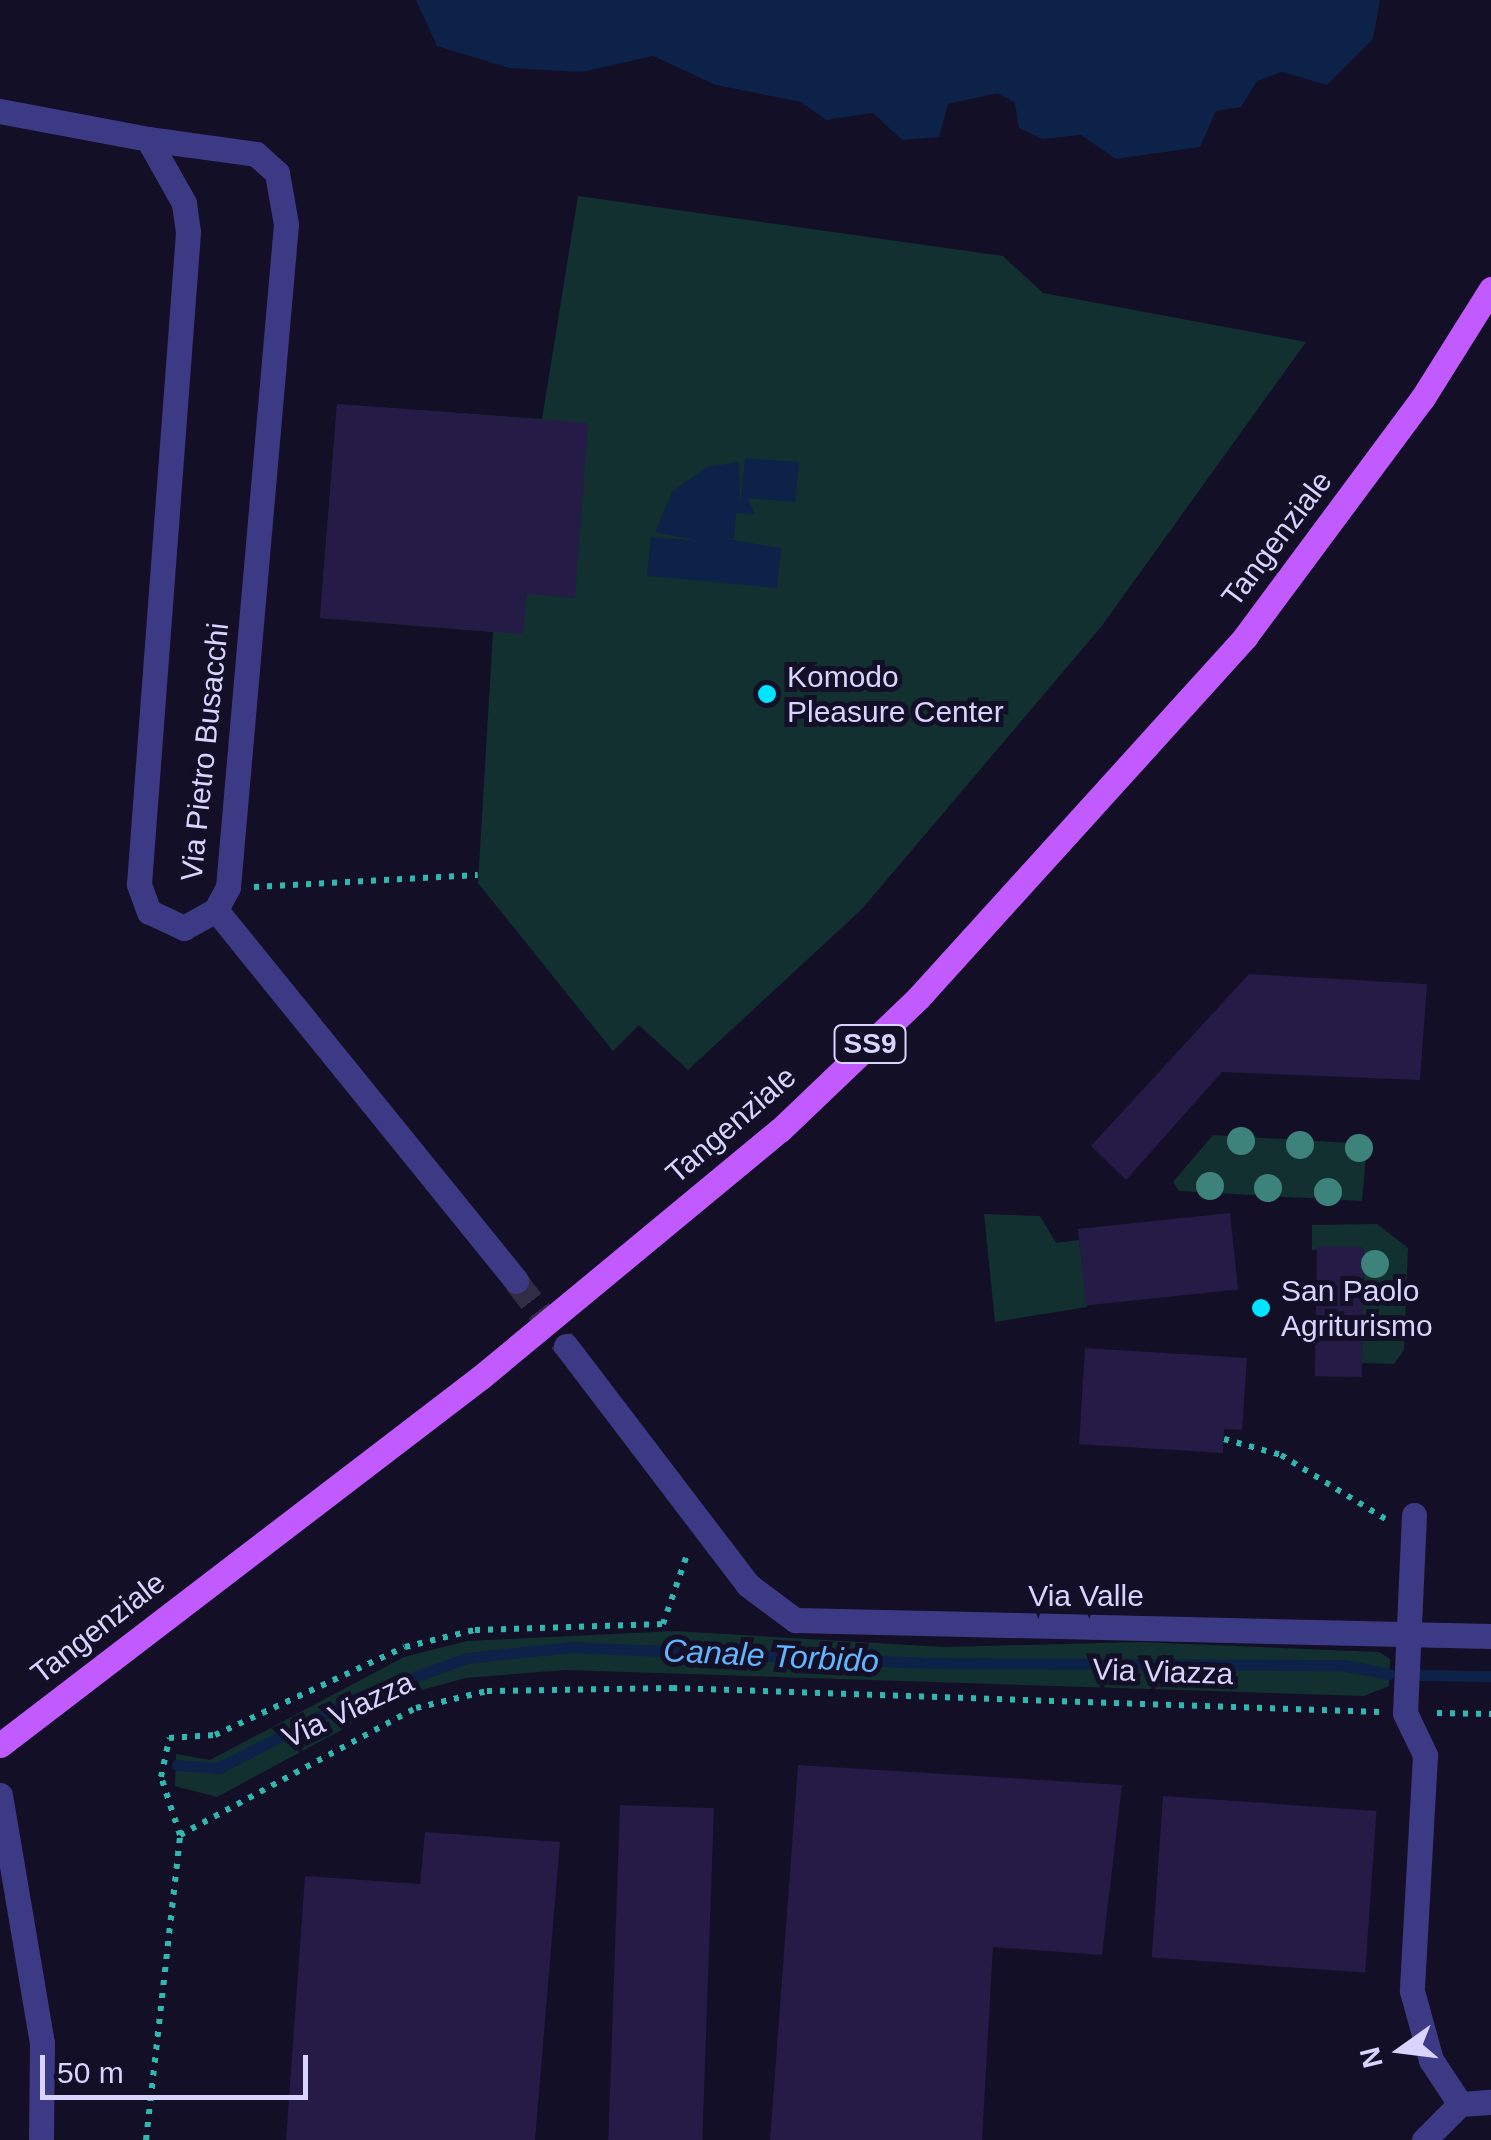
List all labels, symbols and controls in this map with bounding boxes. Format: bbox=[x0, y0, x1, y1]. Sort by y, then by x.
street label: Tangenziale bbox=[1214, 464, 1340, 614]
street label: Via Pietro Busacchi bbox=[174, 621, 236, 883]
place label: Komodo Pleasure Center bbox=[787, 659, 1004, 730]
marker: Komodo Pleasure Center bbox=[756, 683, 778, 705]
road number: SS9 bbox=[832, 1021, 908, 1067]
street label: Tangenziale bbox=[659, 1059, 803, 1191]
place label: San Paolo Agriturismo bbox=[1281, 1273, 1433, 1344]
marker: San Paolo Agriturismo bbox=[1250, 1297, 1272, 1319]
street label: Tangenziale bbox=[24, 1565, 172, 1691]
street label: Via Valle bbox=[1028, 1578, 1144, 1614]
water label: Canale Torbido bbox=[662, 1631, 880, 1681]
street label: Via Viazza bbox=[1092, 1652, 1234, 1692]
street label: Via Viazza bbox=[277, 1664, 419, 1756]
north arrow bbox=[1351, 2000, 1451, 2100]
scale bar bbox=[45, 2035, 312, 2097]
text: N bbox=[1354, 2044, 1389, 2071]
text: 50 m bbox=[57, 2056, 124, 2089]

